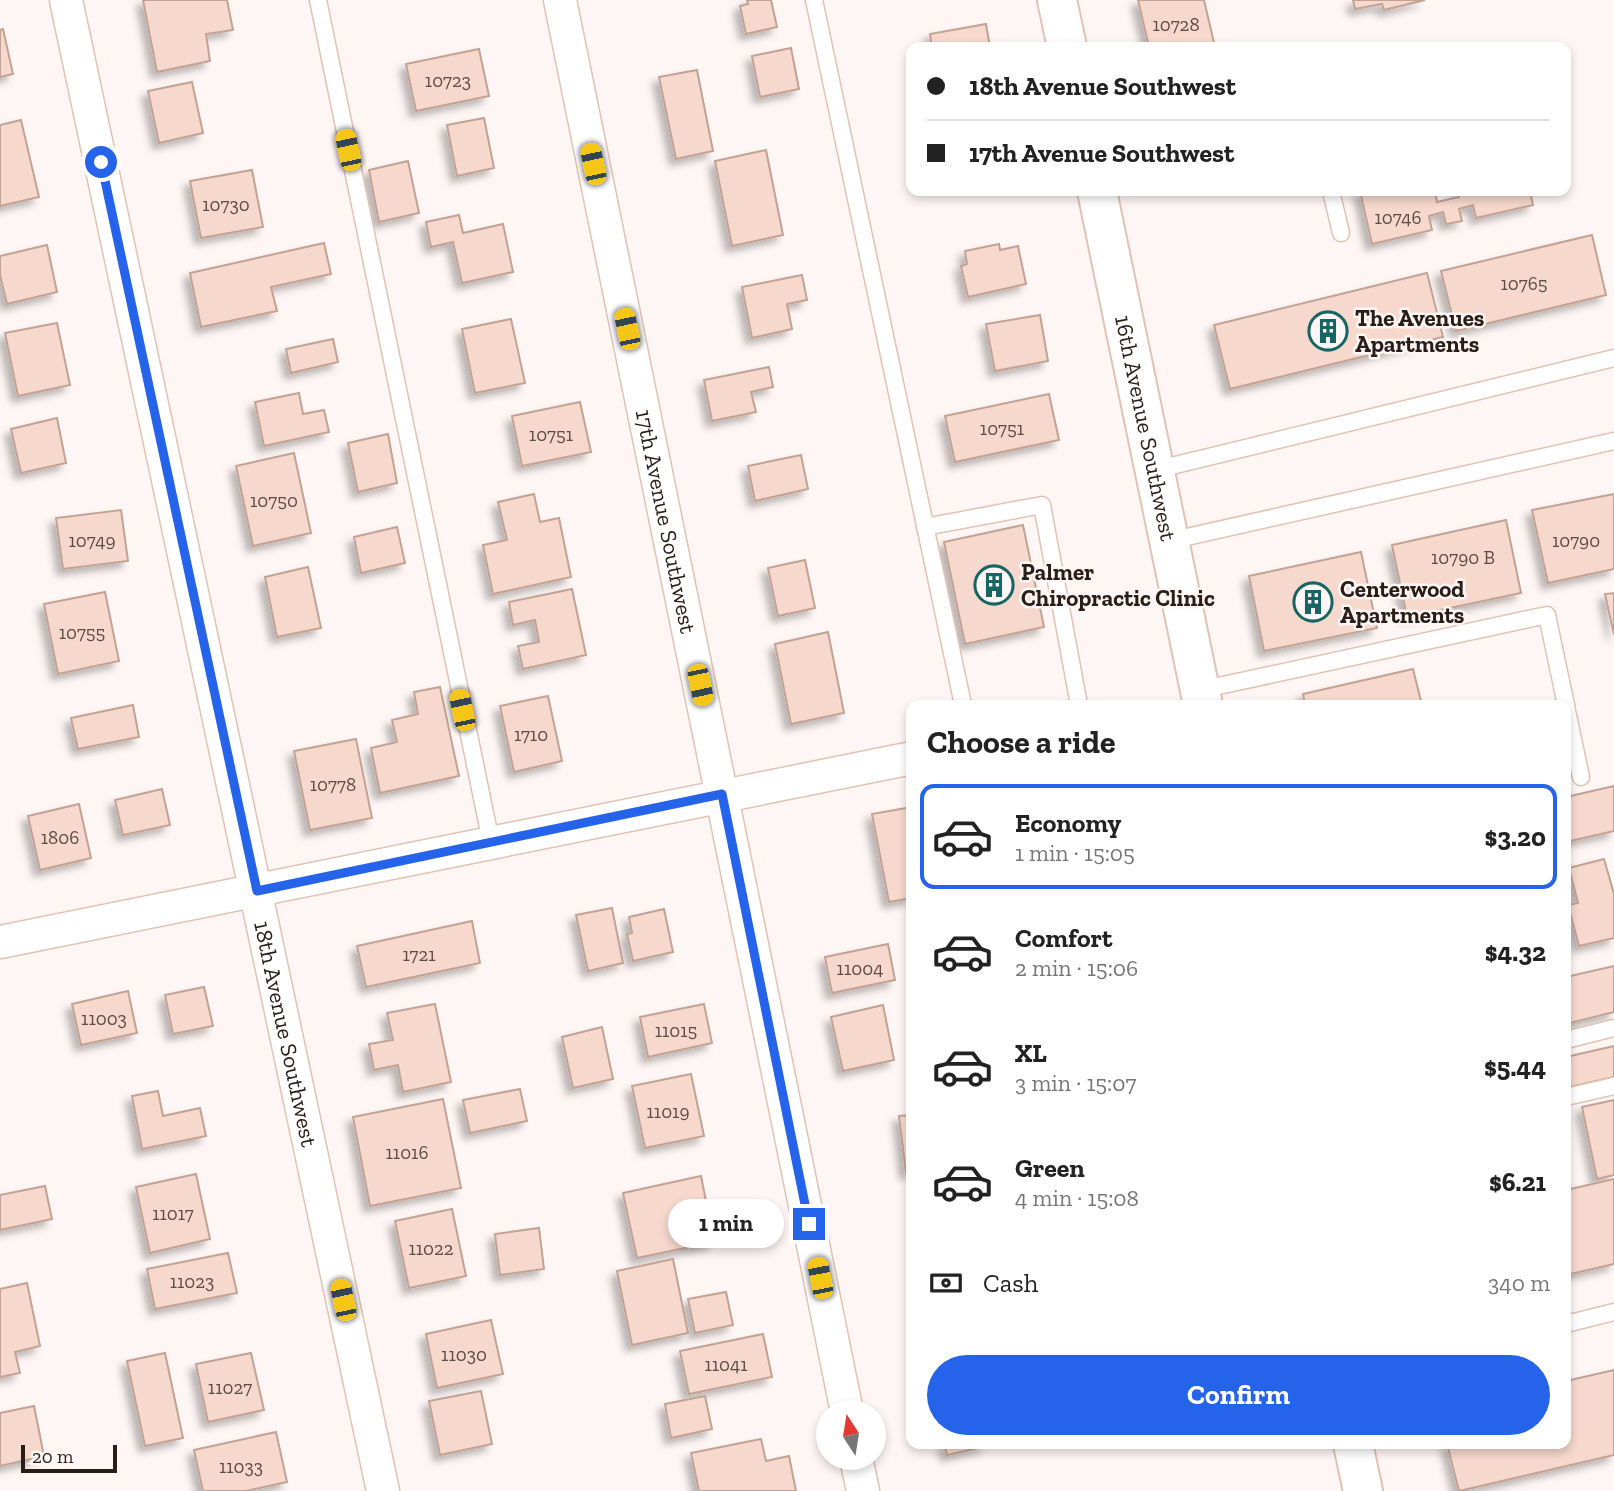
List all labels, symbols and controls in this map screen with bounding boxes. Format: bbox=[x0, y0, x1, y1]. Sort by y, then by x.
house number: 10728 bbox=[1152, 13, 1200, 36]
house number: 10723 bbox=[425, 69, 471, 92]
text: 18th Avenue Southwest bbox=[969, 70, 1236, 102]
car bbox=[334, 127, 363, 173]
text: 17th Avenue Southwest bbox=[969, 137, 1234, 169]
car bbox=[579, 141, 608, 187]
route start bbox=[85, 146, 117, 178]
house number: 10730 bbox=[202, 193, 250, 216]
house number: 10746 bbox=[1374, 206, 1422, 229]
house number: 10765 bbox=[1500, 272, 1548, 295]
place label: The Avenues Apartments bbox=[1355, 304, 1484, 358]
car bbox=[613, 306, 642, 352]
building icon: The Avenues Apartments bbox=[1307, 310, 1349, 352]
street label: 16th Avenue Southwest bbox=[1109, 313, 1183, 544]
street label: 17th Avenue Southwest bbox=[630, 407, 702, 636]
house number: 10751 bbox=[980, 417, 1024, 440]
house number: 10751 bbox=[529, 423, 573, 446]
house number: 10750 bbox=[250, 489, 298, 512]
house number: 10749 bbox=[68, 529, 116, 552]
house number: 10790 bbox=[1552, 529, 1600, 552]
house number: 10790 B bbox=[1431, 546, 1495, 569]
place label: Palmer Chiropractic Clinic bbox=[1021, 558, 1215, 612]
building icon: Palmer Chiropractic Clinic bbox=[973, 564, 1015, 606]
place label: Centerwood Apartments bbox=[1340, 575, 1464, 629]
building icon: Centerwood Apartments bbox=[1292, 581, 1334, 623]
house number: 10755 bbox=[59, 621, 105, 644]
car bbox=[686, 662, 715, 708]
car bbox=[448, 687, 477, 733]
house number: 1710 bbox=[514, 723, 548, 746]
text: Choose a ride bbox=[927, 723, 1115, 761]
house number: 10778 bbox=[310, 773, 356, 796]
icon: car bbox=[931, 805, 994, 868]
text: Economy bbox=[1015, 807, 1121, 839]
text: $3.20 bbox=[1485, 821, 1546, 853]
house number: 1806 bbox=[41, 826, 79, 849]
text: 1 min · 15:05 bbox=[1015, 839, 1135, 867]
street label: 18th Avenue Southwest bbox=[248, 919, 324, 1150]
icon: car bbox=[931, 920, 994, 983]
text: Comfort bbox=[1015, 922, 1112, 954]
text: $4.32 bbox=[1485, 936, 1546, 968]
house number: 1721 bbox=[402, 943, 436, 966]
text: 2 min · 15:06 bbox=[1015, 954, 1138, 982]
house number: 11004 bbox=[837, 957, 883, 980]
house number: 11003 bbox=[81, 1007, 127, 1030]
house number: 11015 bbox=[655, 1019, 697, 1042]
icon: car bbox=[931, 1035, 994, 1098]
text: XL bbox=[1015, 1037, 1047, 1069]
text: $5.44 bbox=[1484, 1051, 1546, 1083]
text: 3 min · 15:07 bbox=[1015, 1069, 1136, 1097]
house number: 11019 bbox=[647, 1100, 689, 1123]
house number: 11016 bbox=[386, 1141, 428, 1164]
icon: car bbox=[931, 1150, 994, 1213]
text: Green bbox=[1015, 1152, 1085, 1184]
text: $6.21 bbox=[1489, 1166, 1546, 1198]
text: 4 min · 15:08 bbox=[1015, 1184, 1139, 1212]
callout: 1 min bbox=[669, 1200, 784, 1248]
house number: 11017 bbox=[152, 1202, 194, 1225]
route end bbox=[793, 1208, 825, 1240]
text: 1 min bbox=[699, 1209, 753, 1237]
house number: 11022 bbox=[408, 1237, 454, 1260]
car bbox=[806, 1255, 835, 1301]
icon: cash bbox=[927, 1264, 965, 1302]
text: Cash bbox=[983, 1267, 1038, 1299]
text: 340 m bbox=[1488, 1269, 1550, 1297]
house number: 11023 bbox=[170, 1270, 214, 1293]
car bbox=[329, 1277, 358, 1323]
house number: 11030 bbox=[441, 1343, 487, 1366]
house number: 11041 bbox=[704, 1353, 748, 1376]
button: Confirm bbox=[927, 1355, 1550, 1435]
house number: 11027 bbox=[208, 1376, 252, 1399]
north arrow bbox=[816, 1400, 886, 1470]
map controls bbox=[816, 1400, 886, 1470]
scale bar bbox=[21, 1442, 117, 1474]
text: 20 m bbox=[32, 1445, 73, 1468]
house number: 11033 bbox=[219, 1455, 263, 1478]

